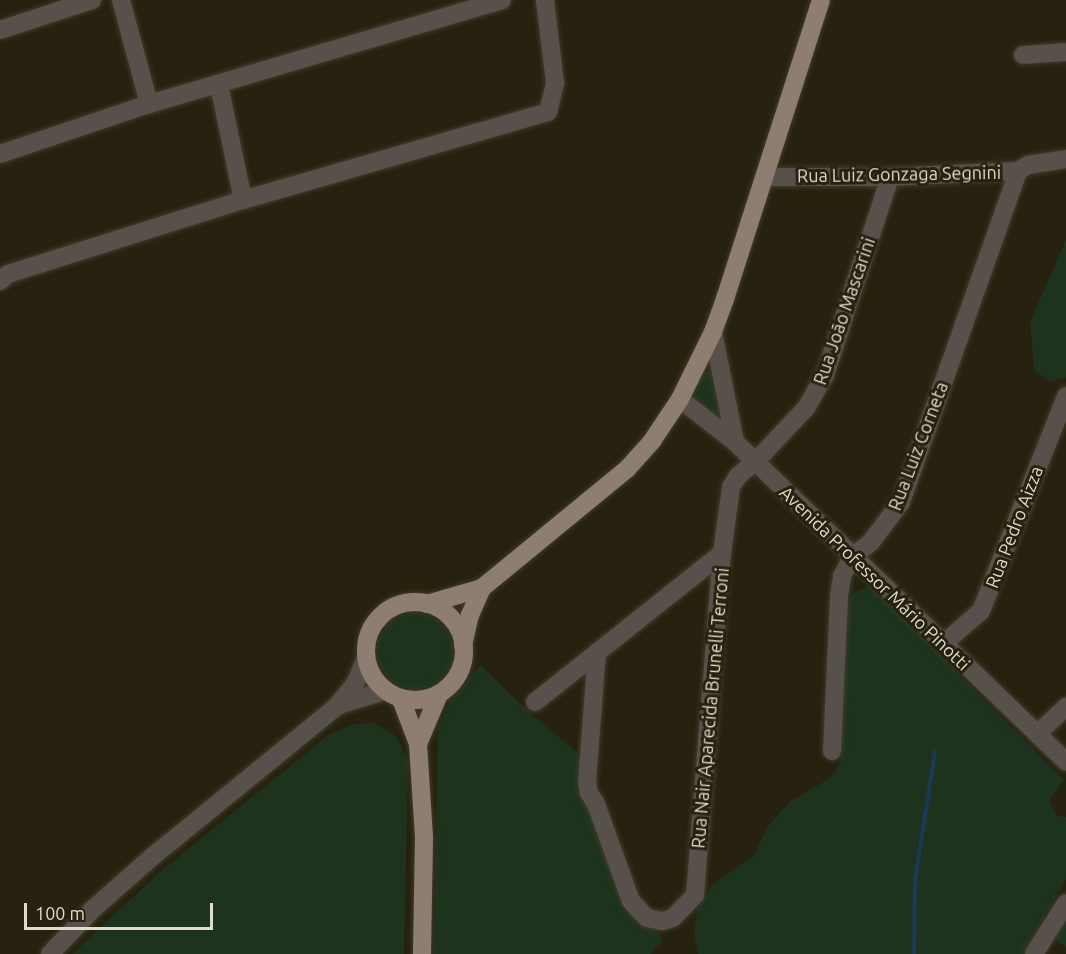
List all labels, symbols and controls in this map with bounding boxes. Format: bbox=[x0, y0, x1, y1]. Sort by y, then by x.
street label: Rua Luiz Gonzaga Segnini bbox=[797, 161, 1001, 187]
street label: Rua João Mascarini bbox=[809, 235, 879, 387]
street label: Rua Luiz Corneta bbox=[884, 379, 952, 513]
street label: Rua Pedro Aizza bbox=[981, 463, 1047, 591]
street label: Avenida Professor Mário Pinotti bbox=[775, 481, 975, 675]
street label: Rua Nair Aparecida Brunelli Terroni bbox=[687, 567, 733, 849]
scale bar bbox=[27, 891, 216, 929]
text: 100 m bbox=[35, 903, 85, 923]

